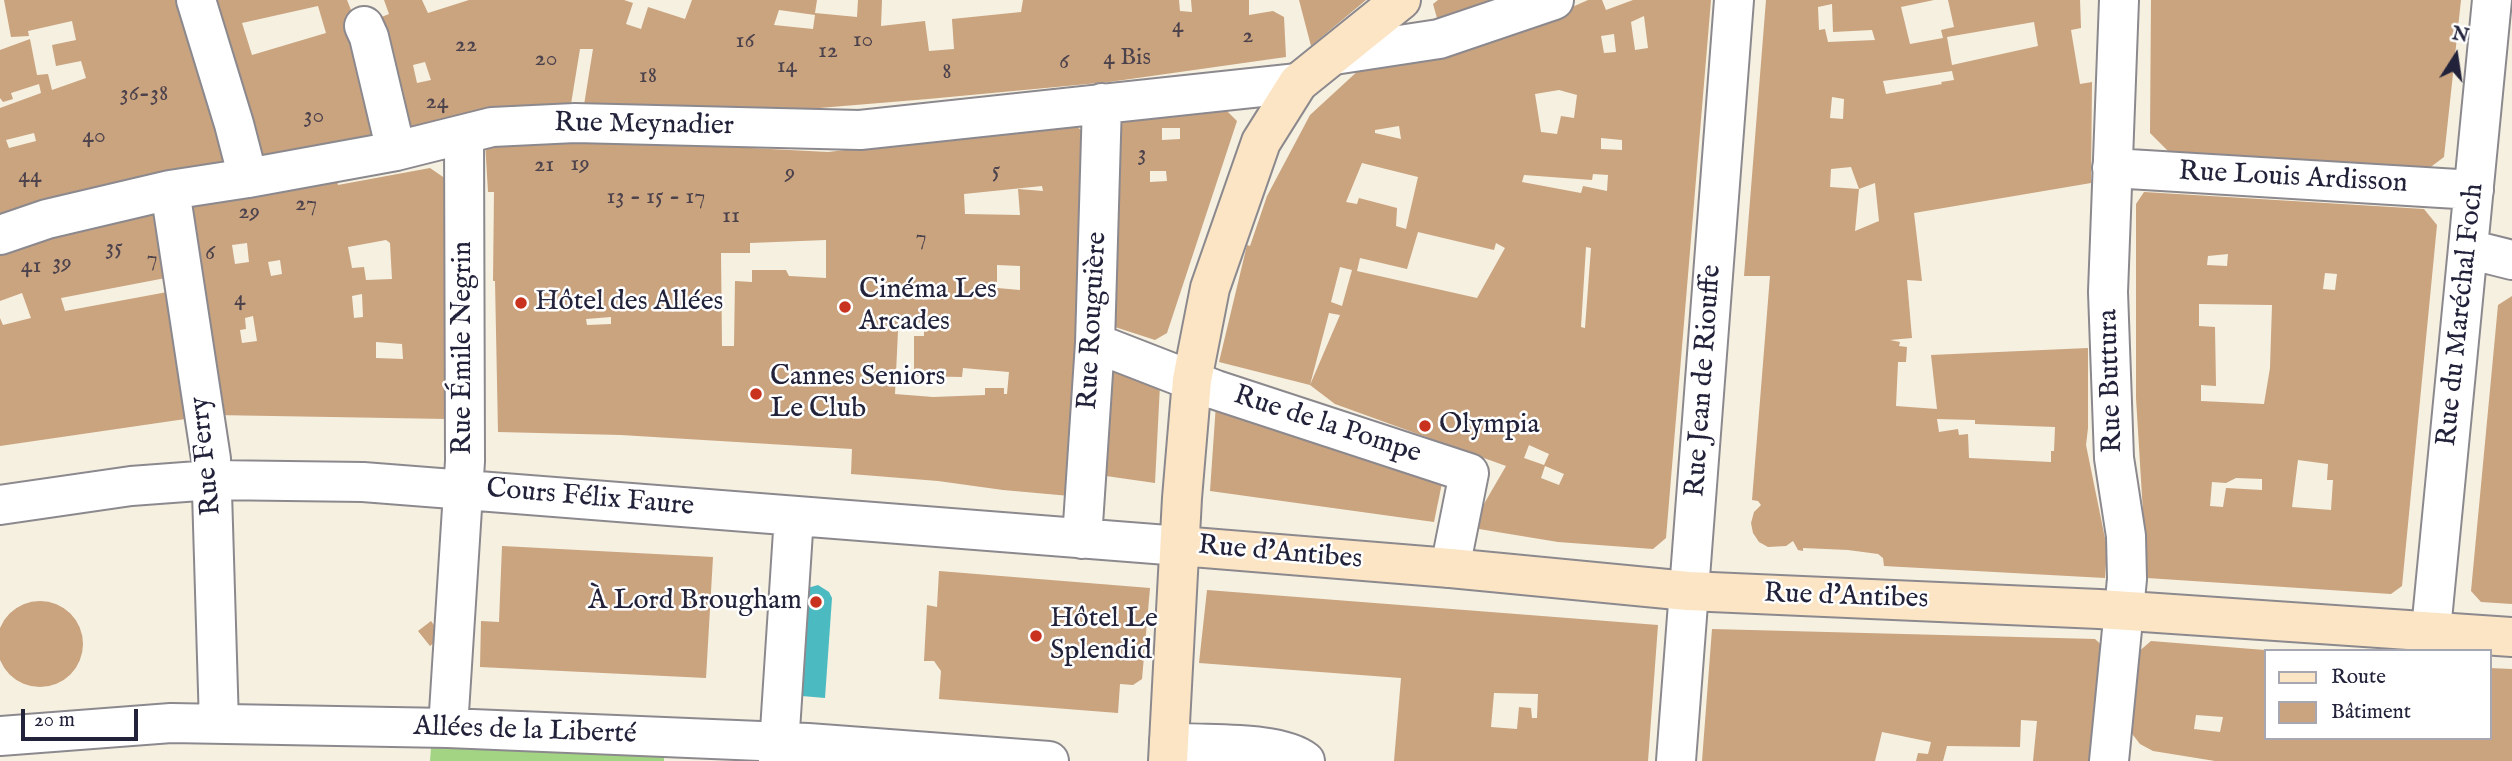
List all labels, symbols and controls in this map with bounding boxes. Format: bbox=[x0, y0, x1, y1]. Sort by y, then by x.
house number: 4 bbox=[1172, 13, 1184, 41]
north arrow bbox=[2421, 21, 2491, 91]
text: N bbox=[2450, 22, 2471, 49]
house number: 2 bbox=[1242, 23, 1254, 51]
house number: 10 bbox=[853, 27, 873, 55]
house number: 16 bbox=[735, 28, 755, 56]
house number: 22 bbox=[455, 32, 477, 60]
house number: 12 bbox=[818, 38, 838, 66]
house number: 4 Bis bbox=[1103, 45, 1151, 73]
house number: 20 bbox=[534, 46, 558, 74]
house number: 6 bbox=[1059, 49, 1069, 77]
house number: 14 bbox=[777, 53, 797, 81]
house number: 8 bbox=[942, 59, 952, 87]
house number: 18 bbox=[639, 63, 657, 91]
house number: 36-38 bbox=[120, 81, 168, 109]
house number: 24 bbox=[425, 89, 449, 117]
house number: 30 bbox=[304, 103, 324, 131]
street label: Rue Meynadier bbox=[554, 108, 734, 144]
house number: 40 bbox=[82, 123, 106, 151]
house number: 3 bbox=[1138, 141, 1146, 169]
house number: 19 bbox=[570, 151, 590, 179]
house number: 21 bbox=[534, 152, 554, 180]
street label: Rue Louis Ardisson bbox=[2178, 156, 2408, 202]
house number: 5 bbox=[992, 158, 1000, 186]
house number: 9 bbox=[785, 160, 795, 188]
house number: 44 bbox=[18, 163, 42, 191]
street label: Rue du Maréchal Foch bbox=[2431, 182, 2493, 448]
house number: 13 - 15 - 17 bbox=[607, 184, 705, 212]
house number: 27 bbox=[295, 191, 317, 219]
house number: 29 bbox=[238, 199, 260, 227]
house number: 11 bbox=[722, 203, 740, 231]
house number: 7 bbox=[915, 225, 927, 253]
street label: Rue Rouguière bbox=[1073, 231, 1115, 411]
house number: 35 bbox=[105, 235, 123, 263]
house number: 6 bbox=[205, 240, 215, 268]
street label: Rue Émile Negrin bbox=[447, 241, 481, 455]
house number: 7 bbox=[146, 246, 158, 274]
house number: 39 bbox=[52, 250, 72, 278]
house number: 41 bbox=[21, 253, 41, 281]
street label: Rue Jean de Riouffe bbox=[1680, 264, 1730, 498]
place label: Cinéma Les Arcades bbox=[859, 274, 997, 340]
house number: 4 bbox=[234, 286, 246, 314]
place label: Hôtel des Allées bbox=[535, 286, 723, 320]
marker: Hôtel des Allées bbox=[513, 295, 529, 311]
marker: Cinéma Les Arcades bbox=[837, 299, 853, 315]
street label: Rue Buttura bbox=[2093, 309, 2131, 453]
place label: Cannes Seniors Le Club bbox=[770, 361, 945, 427]
street label: Rue de la Pompe bbox=[1229, 380, 1425, 472]
marker: Cannes Seniors Le Club bbox=[748, 386, 764, 402]
street label: Rue Ferry bbox=[184, 395, 230, 517]
place label: Olympia bbox=[1439, 409, 1540, 443]
marker: Olympia bbox=[1417, 418, 1433, 434]
street label: Cours Félix Faure bbox=[485, 473, 695, 525]
street label: Rue d'Antibes bbox=[1197, 530, 1363, 578]
street label: Rue d'Antibes bbox=[1763, 578, 1929, 618]
place label: À Lord Brougham bbox=[588, 585, 802, 619]
marker: À Lord Brougham bbox=[808, 594, 824, 610]
place label: Hôtel Le Splendid bbox=[1050, 603, 1158, 669]
marker: Hôtel Le Splendid bbox=[1028, 628, 1044, 644]
legend bbox=[2264, 649, 2491, 740]
text: Route bbox=[2331, 664, 2386, 691]
scale bar bbox=[24, 694, 142, 738]
text: Bâtiment bbox=[2331, 699, 2411, 726]
text: 20 m bbox=[34, 707, 75, 734]
street label: Allées de la Liberté bbox=[413, 711, 637, 753]

